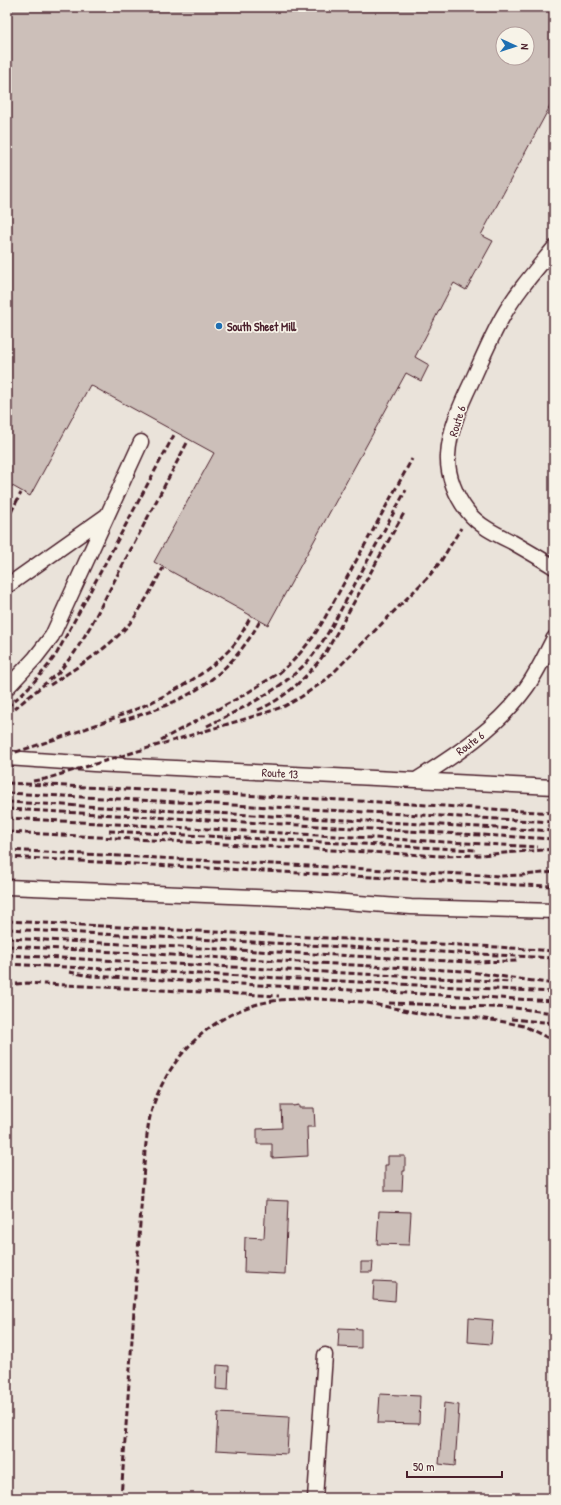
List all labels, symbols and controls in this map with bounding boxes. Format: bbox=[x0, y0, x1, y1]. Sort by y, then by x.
north arrow bbox=[495, 26, 535, 66]
text: N bbox=[518, 43, 532, 50]
place label: South Sheet Mill bbox=[227, 318, 297, 335]
marker: South Sheet Mill bbox=[214, 321, 224, 331]
street label: Route 6 bbox=[444, 403, 470, 439]
street label: Route 6 bbox=[452, 727, 488, 759]
street label: Route 13 bbox=[261, 764, 299, 782]
scale bar bbox=[407, 1453, 502, 1479]
text: 50 m bbox=[413, 1458, 434, 1475]

